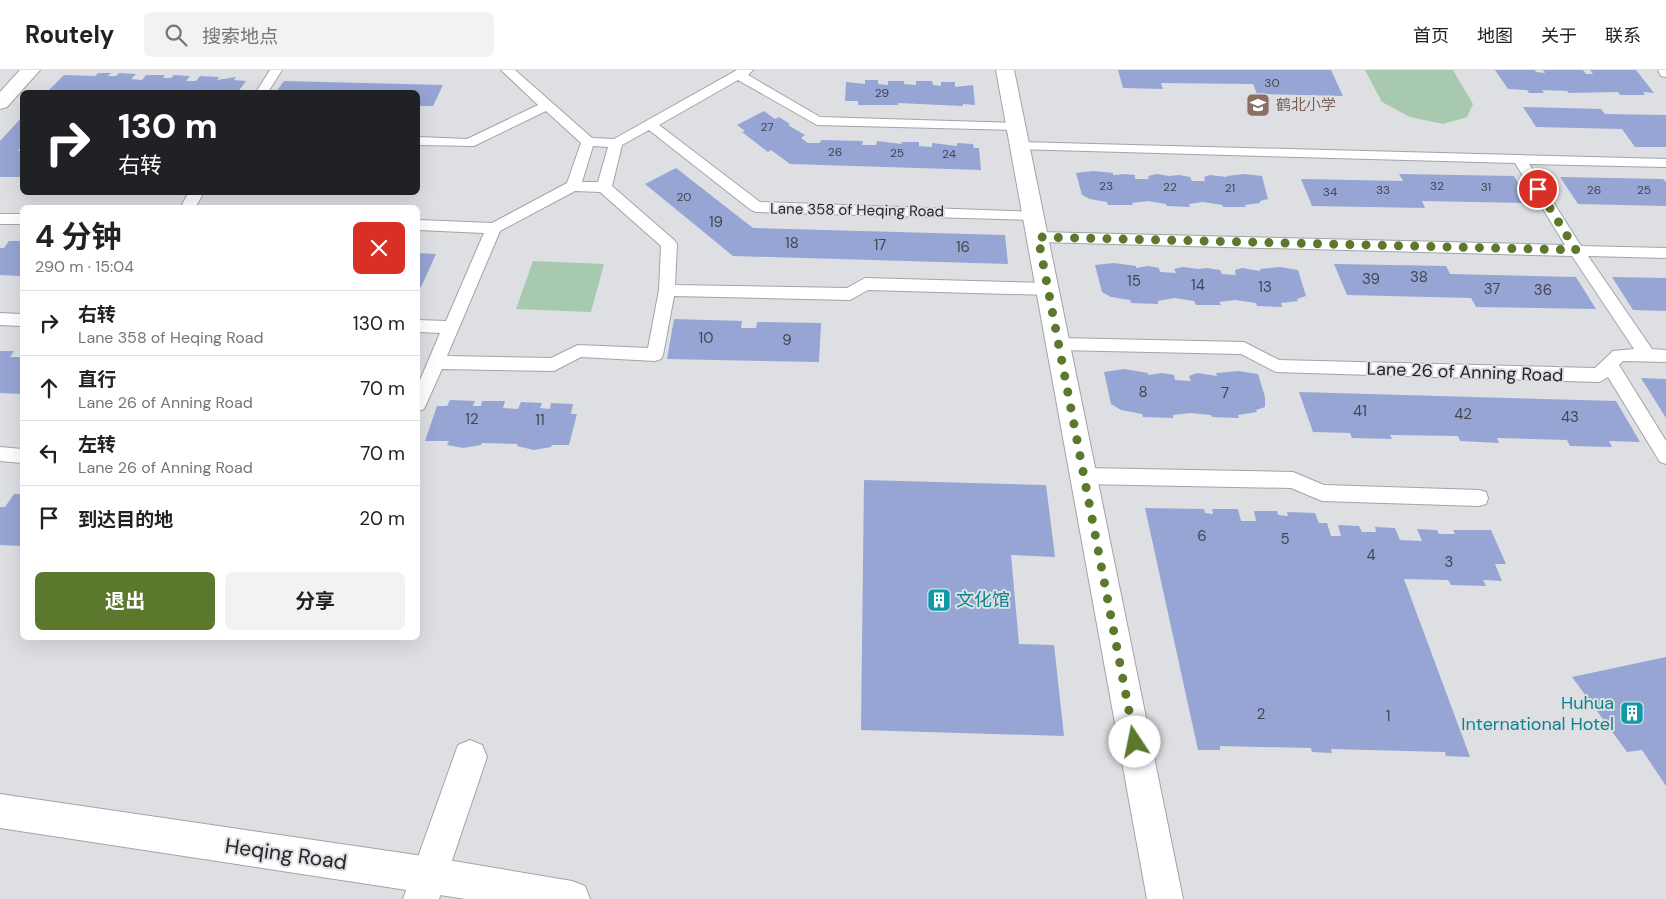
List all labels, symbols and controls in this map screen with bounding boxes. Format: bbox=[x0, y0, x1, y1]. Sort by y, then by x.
search box bbox=[144, 12, 494, 57]
text: Routely bbox=[25, 19, 114, 50]
icon: search bbox=[162, 21, 190, 49]
text: 搜索地点 bbox=[202, 24, 278, 49]
text: 首页 bbox=[1413, 24, 1449, 48]
text: 地图 bbox=[1477, 24, 1513, 48]
text: 关于 bbox=[1541, 24, 1577, 48]
text: 联系 bbox=[1605, 24, 1641, 48]
house number: 30 bbox=[1264, 75, 1280, 91]
house number: 29 bbox=[875, 85, 889, 101]
school or university icon: 鹤北小学 bbox=[1245, 92, 1271, 118]
place label: 鹤北小学 bbox=[1276, 95, 1336, 115]
text: 130 m bbox=[118, 103, 218, 149]
icon: right bbox=[35, 110, 100, 175]
house number: 27 bbox=[760, 119, 774, 135]
house number: 26 bbox=[828, 144, 842, 160]
house number: 25 bbox=[890, 145, 904, 161]
house number: 24 bbox=[942, 146, 956, 162]
text: 右转 bbox=[118, 151, 162, 180]
pin bbox=[1517, 168, 1559, 210]
icon: arrive bbox=[1524, 175, 1552, 203]
house number: 23 bbox=[1099, 178, 1113, 194]
house number: 32 bbox=[1430, 178, 1444, 194]
house number: 22 bbox=[1163, 179, 1177, 195]
house number: 31 bbox=[1481, 179, 1491, 195]
house number: 21 bbox=[1225, 180, 1235, 196]
house number: 33 bbox=[1376, 182, 1390, 198]
house number: 26 bbox=[1587, 182, 1601, 198]
house number: 25 bbox=[1637, 182, 1651, 198]
house number: 34 bbox=[1323, 184, 1337, 200]
house number: 20 bbox=[676, 189, 692, 205]
street label: Lane 358 of Heqing Road bbox=[770, 198, 944, 222]
house number: 19 bbox=[709, 212, 723, 232]
text: 4 分钟 bbox=[35, 217, 122, 256]
button: close bbox=[353, 222, 405, 274]
house number: 18 bbox=[785, 233, 799, 253]
house number: 17 bbox=[874, 235, 886, 255]
house number: 16 bbox=[956, 237, 970, 257]
text: 290 m · 15:04 bbox=[35, 256, 134, 277]
house number: 38 bbox=[1410, 267, 1428, 287]
house number: 39 bbox=[1362, 269, 1380, 289]
house number: 15 bbox=[1127, 271, 1141, 291]
house number: 14 bbox=[1191, 275, 1205, 295]
house number: 13 bbox=[1258, 277, 1272, 297]
house number: 37 bbox=[1484, 279, 1500, 299]
house number: 36 bbox=[1534, 280, 1552, 300]
text: 右转 bbox=[78, 302, 116, 327]
icon: right bbox=[35, 309, 63, 337]
text: 130 m bbox=[353, 311, 405, 336]
text: Lane 358 of Heqing Road bbox=[78, 327, 264, 348]
house number: 10 bbox=[699, 328, 713, 348]
house number: 9 bbox=[782, 330, 792, 350]
street label: Lane 26 of Anning Road bbox=[1366, 357, 1564, 387]
text: 直行 bbox=[78, 367, 116, 392]
icon: ahead bbox=[35, 374, 63, 402]
text: 70 m bbox=[360, 376, 405, 401]
house number: 8 bbox=[1138, 382, 1148, 402]
house number: 7 bbox=[1221, 383, 1229, 403]
text: Lane 26 of Anning Road bbox=[78, 392, 253, 413]
house number: 41 bbox=[1353, 401, 1367, 421]
house number: 42 bbox=[1454, 404, 1472, 424]
house number: 43 bbox=[1561, 407, 1579, 427]
house number: 12 bbox=[465, 409, 479, 429]
house number: 11 bbox=[535, 410, 545, 430]
text: 左转 bbox=[78, 432, 116, 457]
icon: left bbox=[35, 439, 63, 467]
text: 70 m bbox=[360, 441, 405, 466]
text: Lane 26 of Anning Road bbox=[78, 457, 253, 478]
icon: arrive bbox=[35, 504, 63, 532]
text: 20 m bbox=[359, 506, 405, 531]
text: 到达目的地 bbox=[78, 507, 173, 532]
house number: 6 bbox=[1197, 526, 1207, 546]
house number: 5 bbox=[1280, 529, 1290, 549]
house number: 4 bbox=[1366, 545, 1376, 565]
house number: 3 bbox=[1445, 552, 1453, 572]
button: 退出 bbox=[35, 572, 215, 630]
button: 分享 bbox=[225, 572, 405, 630]
building icon: 文化馆 bbox=[926, 587, 952, 613]
place label: 文化馆 bbox=[956, 588, 1010, 612]
place label: Huhua International Hotel bbox=[1461, 691, 1614, 736]
building icon: Huhua International Hotel bbox=[1619, 700, 1645, 726]
house number: 2 bbox=[1257, 704, 1265, 724]
house number: 1 bbox=[1386, 706, 1390, 726]
position arrow bbox=[1108, 715, 1160, 767]
street label: Heqing Road bbox=[223, 832, 349, 876]

